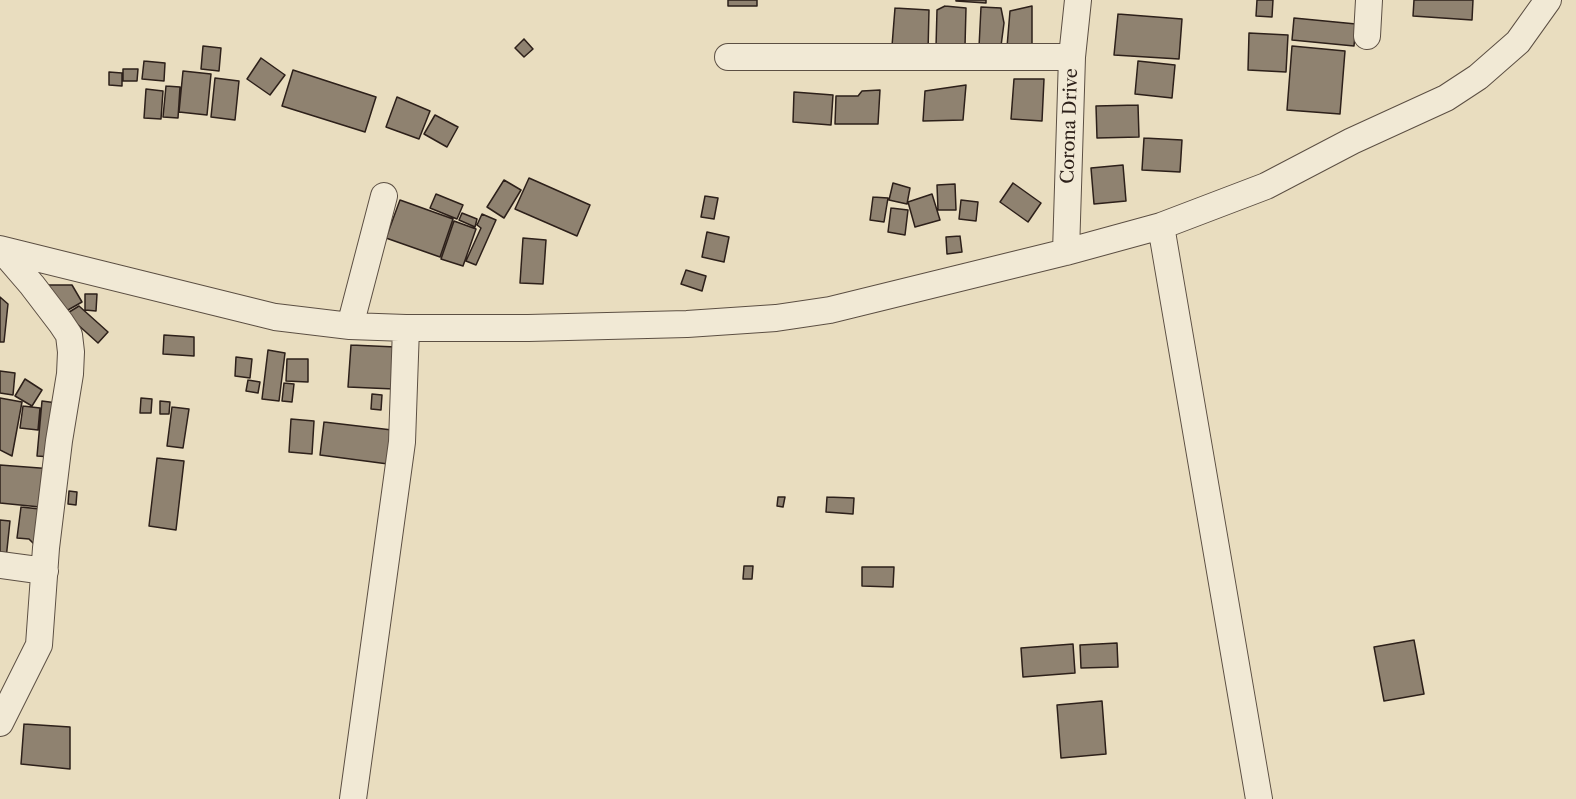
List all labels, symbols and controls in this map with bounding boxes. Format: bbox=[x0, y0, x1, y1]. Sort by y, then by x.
street label: Corona Drive bbox=[1057, 68, 1083, 184]

